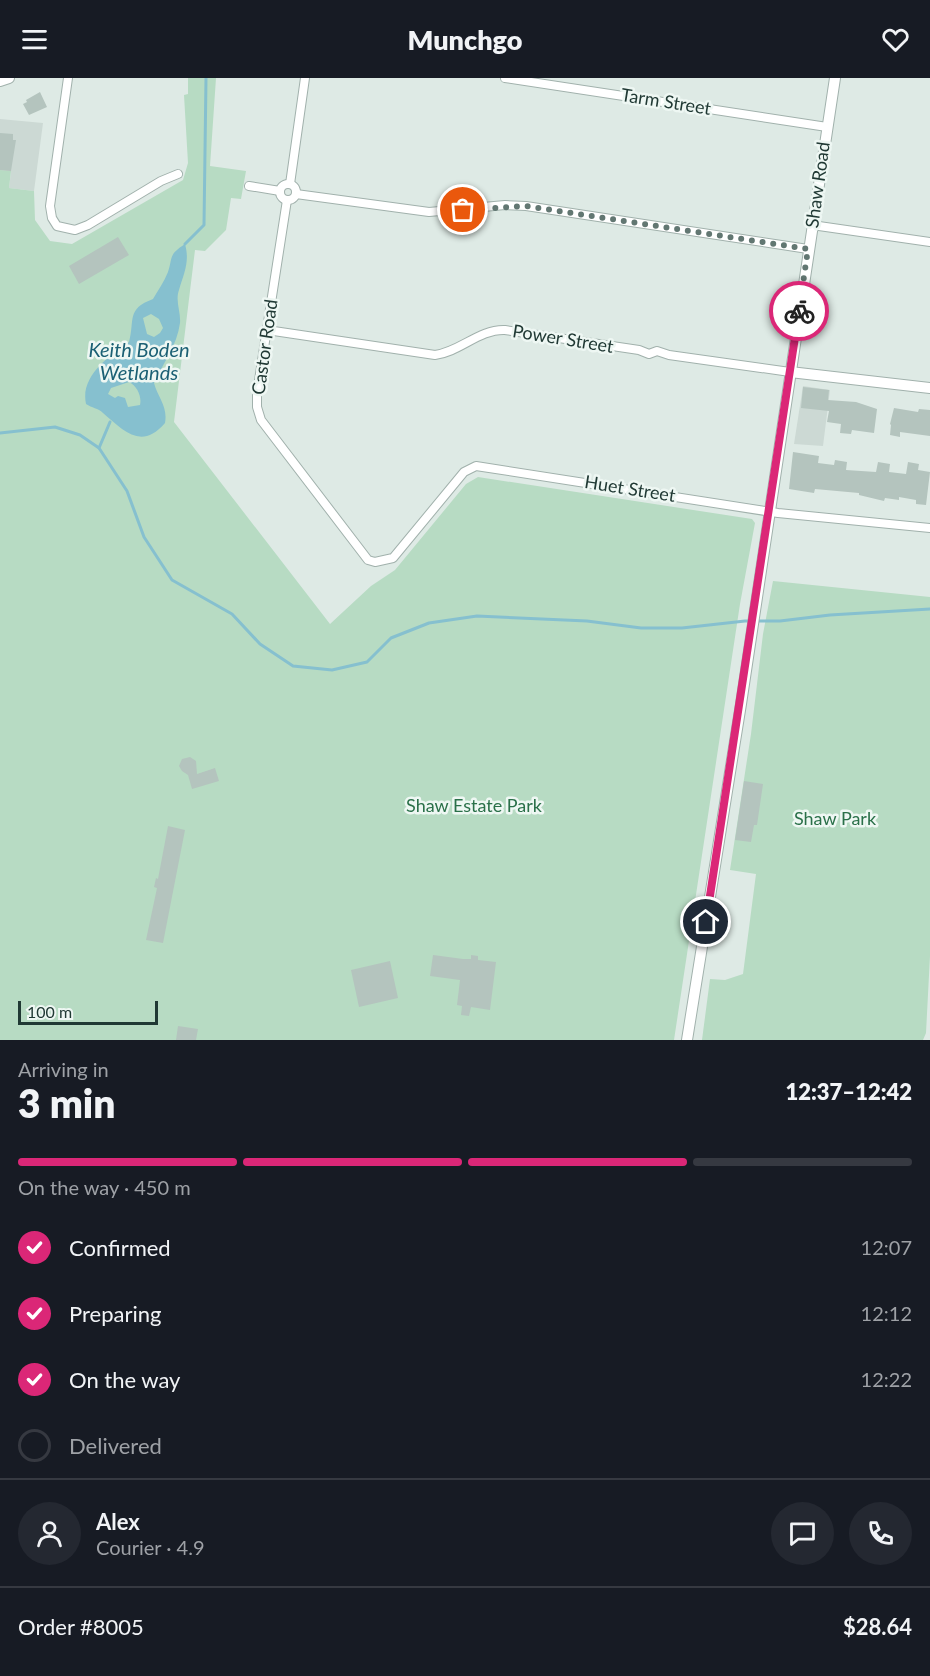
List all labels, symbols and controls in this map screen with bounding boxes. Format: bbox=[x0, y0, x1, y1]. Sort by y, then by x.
icon: menu bbox=[18, 23, 51, 56]
text: Munchgo bbox=[408, 23, 522, 56]
icon: heart bbox=[879, 23, 912, 56]
street label: Tarm Street bbox=[620, 83, 713, 119]
street label: Shaw Road bbox=[800, 140, 834, 229]
pin bbox=[437, 184, 488, 235]
icon: bag bbox=[446, 193, 479, 226]
courier bbox=[769, 281, 829, 341]
icon: bike bbox=[783, 295, 816, 328]
street label: Castor Road bbox=[246, 298, 282, 396]
street label: Power Street bbox=[511, 319, 616, 357]
water label: Keith Boden Wetlands bbox=[88, 337, 190, 384]
street label: Huet Street bbox=[583, 470, 678, 506]
park label: Shaw Estate Park bbox=[406, 794, 543, 816]
park label: Shaw Park bbox=[794, 807, 877, 829]
pin bbox=[680, 896, 731, 947]
icon: home bbox=[689, 905, 722, 938]
scale bar bbox=[18, 998, 158, 1025]
text: 100 m bbox=[27, 1002, 72, 1021]
text: Arriving in bbox=[18, 1057, 109, 1081]
text: 12:37–12:42 bbox=[786, 1078, 912, 1105]
text: 3 min bbox=[18, 1080, 115, 1126]
text: On the way · 450 m bbox=[18, 1175, 191, 1199]
icon: check bbox=[18, 1231, 51, 1264]
text: Confirmed bbox=[69, 1234, 171, 1261]
text: 12:07 bbox=[861, 1235, 912, 1259]
icon: check bbox=[18, 1297, 51, 1330]
text: Preparing bbox=[69, 1300, 161, 1327]
text: 12:12 bbox=[861, 1301, 912, 1325]
icon: check bbox=[18, 1363, 51, 1396]
text: On the way bbox=[69, 1366, 180, 1393]
text: 12:22 bbox=[861, 1367, 912, 1391]
text: Delivered bbox=[69, 1432, 162, 1459]
button: person bbox=[18, 1502, 81, 1565]
button: chat bbox=[771, 1502, 834, 1565]
button: phone bbox=[849, 1502, 912, 1565]
text: Alex bbox=[96, 1508, 140, 1535]
text: Courier · 4.9 bbox=[96, 1535, 205, 1559]
text: Order #8005 bbox=[18, 1613, 144, 1640]
text: $28.64 bbox=[843, 1613, 912, 1640]

